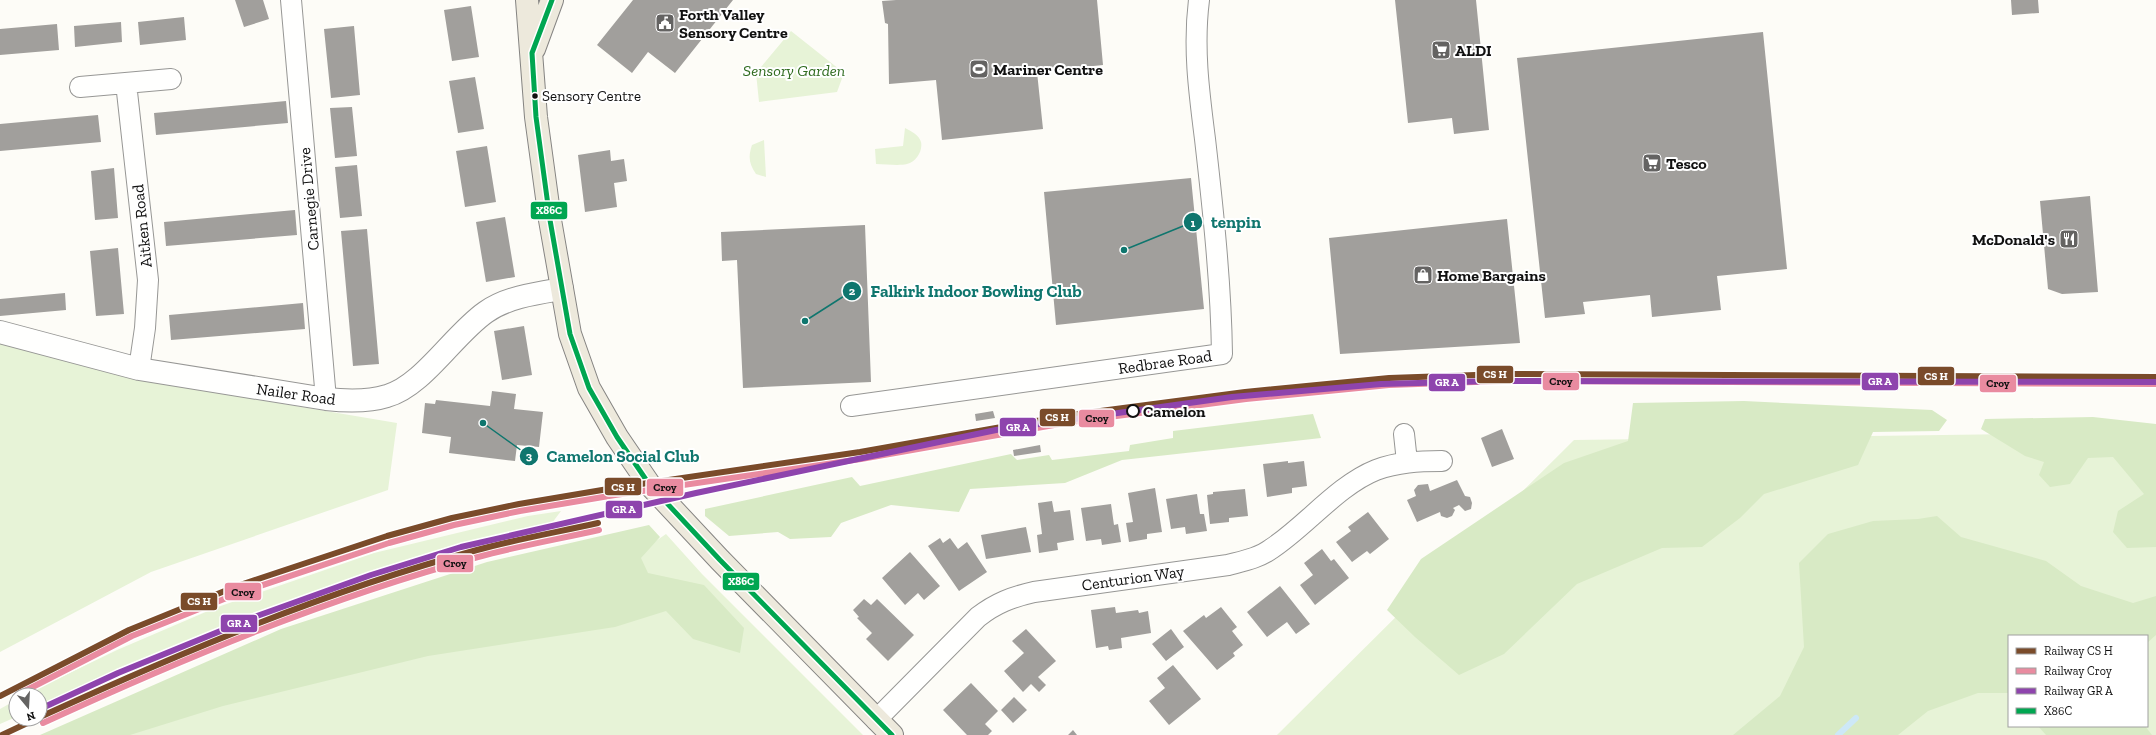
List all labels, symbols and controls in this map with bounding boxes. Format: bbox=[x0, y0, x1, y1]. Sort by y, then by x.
place label: Forth Valley Sensory Centre bbox=[679, 5, 788, 42]
public building icon: Forth Valley Sensory Centre bbox=[654, 12, 676, 34]
supermarket icon: ALDI bbox=[1430, 39, 1452, 61]
place label: ALDI bbox=[1455, 41, 1492, 60]
sports icon: Mariner Centre bbox=[968, 58, 990, 80]
place label: Mariner Centre bbox=[993, 60, 1103, 79]
park label: Sensory Garden bbox=[743, 61, 845, 80]
place label: Sensory Centre bbox=[542, 87, 641, 105]
marker: Sensory Centre bbox=[530, 91, 540, 101]
street label: Carnegie Drive bbox=[295, 147, 323, 251]
supermarket icon: Tesco bbox=[1641, 152, 1663, 174]
place label: Tesco bbox=[1666, 154, 1707, 173]
street label: Aitken Road bbox=[128, 183, 156, 269]
line badge: X86C bbox=[530, 201, 568, 220]
text: X86C bbox=[536, 204, 562, 217]
callout: tenpin bbox=[1183, 208, 1269, 237]
text: tenpin bbox=[1211, 212, 1261, 232]
text: 1 bbox=[1191, 216, 1196, 230]
restaurant icon: McDonald's bbox=[2058, 228, 2080, 250]
place label: McDonald's bbox=[1972, 230, 2055, 249]
shop icon: Home Bargains bbox=[1412, 264, 1434, 286]
place label: Home Bargains bbox=[1437, 266, 1546, 285]
callout: Falkirk Indoor Bowling Club bbox=[842, 276, 1090, 305]
text: Falkirk Indoor Bowling Club bbox=[870, 281, 1082, 301]
text: 2 bbox=[849, 284, 856, 298]
street label: Redbrae Road bbox=[1117, 346, 1213, 378]
line badge: CS H bbox=[1476, 365, 1514, 384]
line badge: CS H bbox=[1917, 366, 1955, 386]
text: CS H bbox=[1483, 368, 1507, 381]
text: CS H bbox=[1924, 370, 1948, 383]
line badge: Croy bbox=[1542, 372, 1580, 391]
line badge: GR A bbox=[1861, 372, 1899, 391]
line badge: GR A bbox=[1428, 373, 1466, 392]
line badge: Croy bbox=[1979, 374, 2017, 393]
text: Croy bbox=[1549, 375, 1573, 388]
text: GR A bbox=[1868, 375, 1892, 388]
text: GR A bbox=[1435, 376, 1459, 389]
text: Croy bbox=[1986, 377, 2010, 390]
street label: Nailer Road bbox=[255, 379, 337, 409]
place label: Camelon bbox=[1143, 402, 1206, 421]
marker: Camelon bbox=[1126, 404, 1140, 418]
line badge: CS H bbox=[1039, 408, 1076, 427]
line badge: Croy bbox=[1078, 409, 1115, 428]
text: CS H bbox=[1045, 411, 1069, 424]
text: Croy bbox=[1085, 412, 1109, 425]
line badge: GR A bbox=[999, 417, 1037, 437]
text: GR A bbox=[1006, 421, 1030, 434]
callout: Camelon Social Club bbox=[519, 441, 707, 470]
text: Camelon Social Club bbox=[547, 446, 700, 466]
text: 3 bbox=[526, 449, 533, 463]
line badge: CS H bbox=[604, 477, 642, 496]
line badge: Croy bbox=[646, 478, 684, 497]
text: CS H bbox=[611, 481, 635, 494]
text: Croy bbox=[653, 481, 677, 494]
line badge: GR A bbox=[605, 500, 643, 519]
text: GR A bbox=[612, 503, 636, 516]
line badge: Croy bbox=[436, 554, 474, 573]
text: Croy bbox=[443, 557, 467, 570]
street label: Centurion Way bbox=[1080, 561, 1186, 595]
line badge: X86C bbox=[722, 572, 760, 591]
text: X86C bbox=[728, 575, 754, 588]
line badge: Croy bbox=[224, 582, 262, 601]
text: Croy bbox=[231, 586, 255, 599]
line badge: CS H bbox=[180, 592, 218, 611]
text: CS H bbox=[187, 595, 211, 608]
line badge: GR A bbox=[220, 614, 258, 633]
text: GR A bbox=[227, 617, 251, 630]
legend bbox=[2008, 635, 2148, 727]
text: Railway CS H bbox=[2044, 644, 2113, 658]
text: Railway Croy bbox=[2044, 664, 2113, 678]
text: Railway GR A bbox=[2044, 684, 2113, 698]
north arrow bbox=[8, 687, 48, 727]
text: X86C bbox=[2044, 704, 2072, 718]
text: N bbox=[24, 709, 37, 724]

